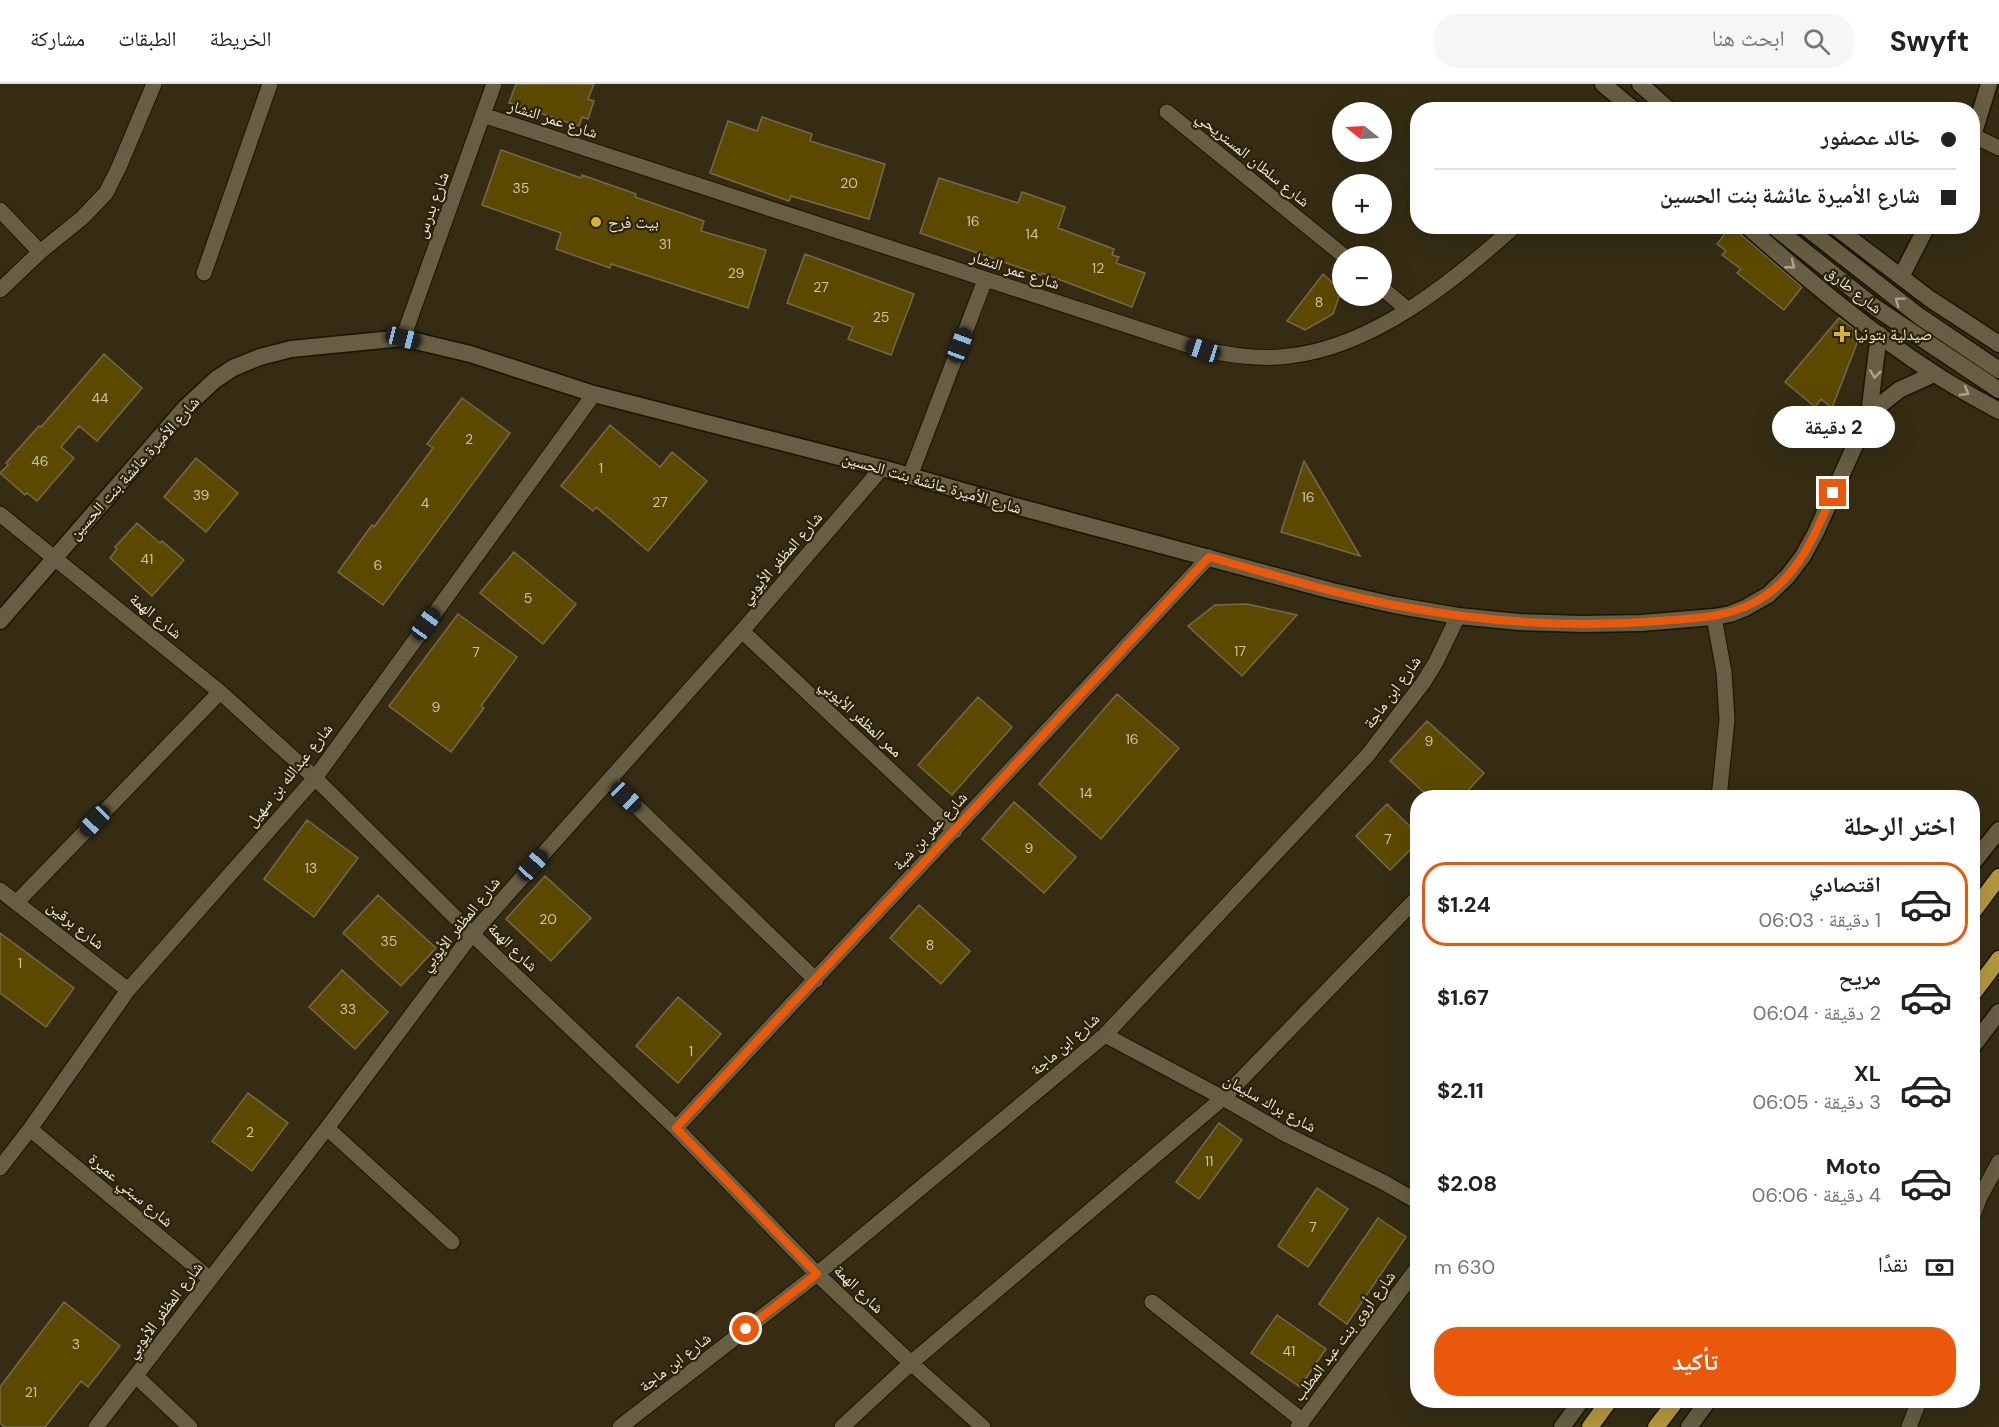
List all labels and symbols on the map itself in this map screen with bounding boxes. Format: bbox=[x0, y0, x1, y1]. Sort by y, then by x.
street label: شارع عمر النشار bbox=[505, 94, 600, 143]
north arrow bbox=[1332, 102, 1392, 162]
street label: شارع سلطان المستريحي bbox=[1190, 107, 1314, 213]
street label: شارع بدرس bbox=[410, 169, 454, 241]
house number: 20 bbox=[840, 174, 858, 192]
house number: 35 bbox=[513, 179, 529, 197]
place label: بيت فرح bbox=[608, 212, 659, 233]
house number: 16 bbox=[966, 212, 980, 230]
marker: بيت فرح bbox=[589, 215, 603, 229]
house number: 14 bbox=[1026, 225, 1039, 243]
house number: 31 bbox=[659, 235, 671, 253]
street label: شارع عمر النشار bbox=[967, 245, 1062, 294]
one-way arrow bbox=[1784, 257, 1795, 268]
house number: 12 bbox=[1092, 259, 1104, 277]
street label: شارع طارق bbox=[1822, 261, 1886, 319]
house number: 29 bbox=[728, 264, 745, 282]
house number: 27 bbox=[813, 278, 829, 296]
house number: 8 bbox=[1315, 293, 1323, 311]
one-way arrow bbox=[1895, 297, 1906, 308]
house number: 25 bbox=[873, 308, 889, 326]
place label: صيدلية بتونيا bbox=[1854, 324, 1932, 345]
car bbox=[383, 325, 423, 351]
car bbox=[945, 325, 975, 365]
marker: صيدلية بتونيا bbox=[1835, 327, 1849, 341]
car bbox=[1183, 336, 1223, 364]
one-way arrow bbox=[1869, 370, 1881, 379]
one-way arrow bbox=[1959, 385, 1969, 396]
house number: 44 bbox=[92, 389, 109, 407]
street label: شارع الأميرة عائشة بنت الحسين bbox=[64, 392, 204, 544]
callout: 2 دقيقة bbox=[1772, 406, 1894, 448]
house number: 2 bbox=[465, 430, 473, 448]
street label: شارع الأميرة عائشة بنت الحسين bbox=[840, 447, 1024, 519]
house number: 46 bbox=[31, 452, 49, 470]
house number: 1 bbox=[599, 459, 603, 477]
route end bbox=[1819, 479, 1846, 506]
house number: 39 bbox=[193, 486, 210, 504]
house number: 16 bbox=[1301, 488, 1315, 506]
house number: 27 bbox=[652, 493, 668, 511]
house number: 4 bbox=[421, 494, 430, 512]
street label: شارع المظفر الأيوبي bbox=[735, 507, 829, 610]
house number: 41 bbox=[141, 550, 153, 568]
house number: 6 bbox=[374, 556, 382, 574]
street label: شارع الهمة bbox=[125, 588, 187, 644]
house number: 5 bbox=[524, 589, 532, 607]
car bbox=[408, 604, 444, 644]
house number: 17 bbox=[1234, 642, 1246, 660]
house number: 7 bbox=[472, 643, 480, 661]
street label: شارع ابن ماجة bbox=[1358, 651, 1426, 733]
street label: ممر المظفر الأيوبي bbox=[814, 674, 907, 763]
house number: 9 bbox=[432, 698, 441, 716]
street label: شارع عبدالله بن سهيل bbox=[241, 719, 337, 831]
house number: 16 bbox=[1125, 730, 1139, 748]
house number: 9 bbox=[1425, 732, 1434, 750]
car bbox=[607, 778, 645, 816]
house number: 14 bbox=[1080, 784, 1093, 802]
street label: شارع عمر بن شبة bbox=[888, 787, 972, 875]
car bbox=[76, 802, 114, 840]
house number: 7 bbox=[1384, 830, 1392, 848]
house number: 9 bbox=[1025, 839, 1034, 857]
car bbox=[514, 846, 552, 884]
house number: 13 bbox=[305, 859, 317, 877]
street label: شارع المظفر الأيوبي bbox=[415, 872, 506, 977]
street label: شارع برقين bbox=[43, 896, 109, 954]
house number: 20 bbox=[539, 910, 557, 928]
street label: شارع الهمة bbox=[483, 918, 543, 976]
house number: 35 bbox=[381, 932, 397, 950]
house number: 8 bbox=[926, 936, 934, 954]
house number: 1 bbox=[18, 954, 22, 972]
house number: 33 bbox=[340, 1000, 356, 1018]
street label: شارع ابن ماجة bbox=[1026, 1008, 1104, 1080]
house number: 1 bbox=[689, 1042, 693, 1060]
street label: شارع براك سليمان bbox=[1220, 1069, 1320, 1137]
house number: 2 bbox=[246, 1123, 254, 1141]
street label: شارع سبتي عميرة bbox=[83, 1148, 178, 1233]
house number: 11 bbox=[1205, 1152, 1213, 1170]
house number: 7 bbox=[1309, 1218, 1317, 1236]
street label: شارع المظفر الأيوبي bbox=[121, 1257, 209, 1364]
street label: شارع الهمة bbox=[829, 1260, 889, 1318]
street label: شارع أروى بنت عبد المطلب bbox=[1288, 1267, 1400, 1405]
route start bbox=[732, 1315, 759, 1342]
street label: شارع ابن ماجة bbox=[635, 1327, 715, 1397]
house number: 3 bbox=[72, 1335, 80, 1353]
house number: 41 bbox=[1283, 1342, 1295, 1360]
house number: 21 bbox=[25, 1383, 37, 1401]

